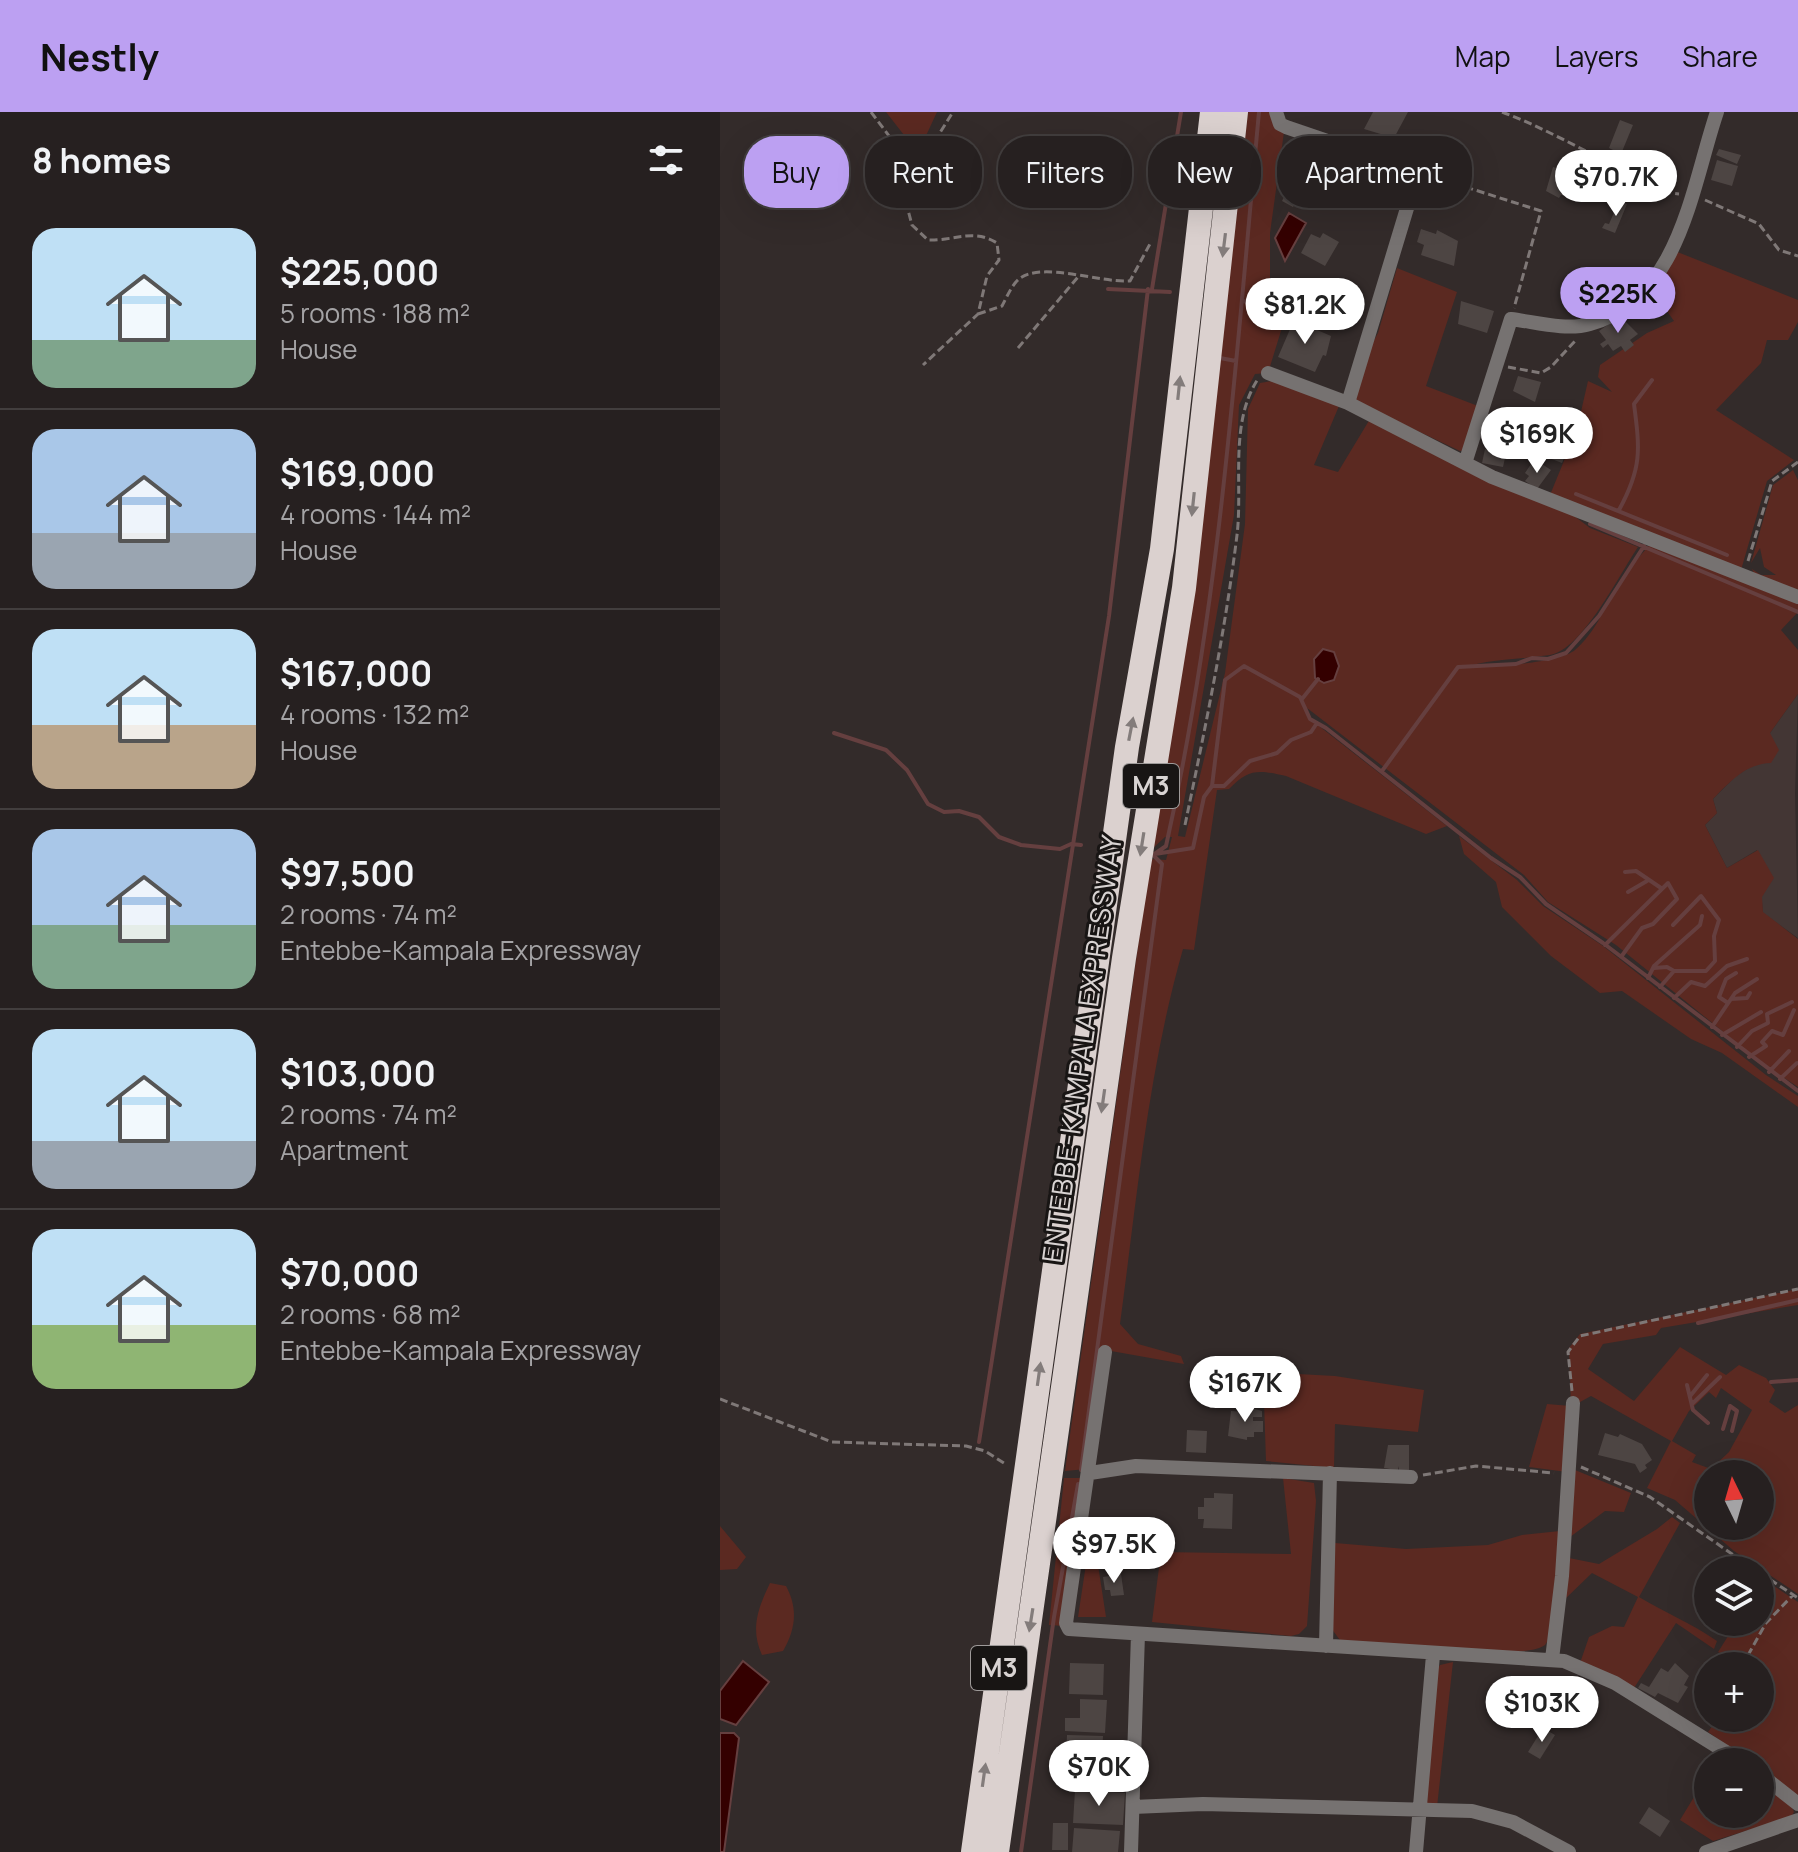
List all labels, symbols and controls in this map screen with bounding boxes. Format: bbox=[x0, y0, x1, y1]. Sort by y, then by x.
text: Nestly bbox=[40, 30, 159, 82]
text: Map bbox=[1455, 37, 1511, 75]
text: Layers bbox=[1555, 37, 1638, 75]
text: Share bbox=[1682, 37, 1758, 75]
chip: Buy bbox=[744, 136, 849, 208]
chip: Rent bbox=[865, 136, 982, 208]
chip: Filters bbox=[998, 136, 1132, 208]
chip: New bbox=[1148, 136, 1261, 208]
chip: Apartment bbox=[1277, 136, 1472, 208]
text: 8 homes bbox=[32, 137, 171, 183]
icon: filters bbox=[644, 138, 688, 182]
pin: $70.7K bbox=[1551, 150, 1681, 218]
text: $70.7K bbox=[1573, 158, 1659, 194]
one-way arrow bbox=[1217, 233, 1230, 258]
text: $225,000 bbox=[280, 249, 439, 295]
icon: home bbox=[96, 260, 192, 356]
pin: $225K bbox=[1562, 267, 1674, 335]
text: $225K bbox=[1578, 275, 1658, 311]
pin: $81.2K bbox=[1240, 278, 1370, 346]
text: $81.2K bbox=[1264, 286, 1346, 322]
text: 5 rooms · 188 m² bbox=[280, 295, 470, 331]
text: House bbox=[280, 331, 357, 367]
one-way arrow bbox=[1173, 376, 1186, 401]
pin: $169K bbox=[1481, 407, 1593, 475]
text: $169K bbox=[1499, 415, 1575, 451]
text: $169,000 bbox=[280, 450, 435, 496]
icon: home bbox=[96, 461, 192, 557]
one-way arrow bbox=[1187, 491, 1200, 516]
text: 4 rooms · 144 m² bbox=[280, 496, 471, 532]
text: House bbox=[280, 532, 357, 568]
text: $167,000 bbox=[280, 650, 432, 696]
icon: home bbox=[96, 661, 192, 757]
text: 4 rooms · 132 m² bbox=[280, 696, 469, 732]
one-way arrow bbox=[1125, 716, 1137, 741]
text: House bbox=[280, 732, 357, 768]
road number: M3 bbox=[1123, 764, 1179, 808]
one-way arrow bbox=[1135, 831, 1148, 856]
street label: ENTEBBE-KAMPALA EXPRESSWAY bbox=[1032, 832, 1130, 1265]
text: $97,500 bbox=[280, 850, 415, 896]
icon: home bbox=[96, 861, 192, 957]
text: 2 rooms · 74 m² bbox=[280, 896, 457, 932]
text: Entebbe-Kampala Expressway bbox=[280, 932, 641, 968]
text: $103,000 bbox=[280, 1050, 436, 1096]
icon: home bbox=[96, 1061, 192, 1157]
one-way arrow bbox=[1096, 1089, 1109, 1114]
text: 2 rooms · 74 m² bbox=[280, 1096, 457, 1132]
text: Apartment bbox=[280, 1132, 409, 1168]
text: $70,000 bbox=[280, 1250, 419, 1296]
icon: home bbox=[96, 1261, 192, 1357]
text: 2 rooms · 68 m² bbox=[280, 1296, 461, 1332]
text: Entebbe-Kampala Expressway bbox=[280, 1332, 641, 1368]
pin: $167K bbox=[1189, 1356, 1301, 1424]
one-way arrow bbox=[1033, 1361, 1046, 1386]
text: $167K bbox=[1208, 1364, 1282, 1400]
north arrow bbox=[1694, 1460, 1774, 1540]
map controls bbox=[1694, 1460, 1774, 1828]
pin: $97.5K bbox=[1049, 1517, 1179, 1585]
text: $97.5K bbox=[1071, 1525, 1157, 1561]
button: layers bbox=[1694, 1556, 1774, 1636]
one-way arrow bbox=[1024, 1608, 1037, 1633]
road number: M3 bbox=[971, 1646, 1027, 1690]
button: + bbox=[1694, 1652, 1774, 1732]
pin: $103K bbox=[1486, 1676, 1598, 1744]
text: $103K bbox=[1504, 1684, 1580, 1720]
pin: $70K bbox=[1052, 1740, 1146, 1808]
text: $70K bbox=[1067, 1748, 1131, 1784]
button: − bbox=[1694, 1748, 1774, 1828]
one-way arrow bbox=[978, 1762, 991, 1787]

